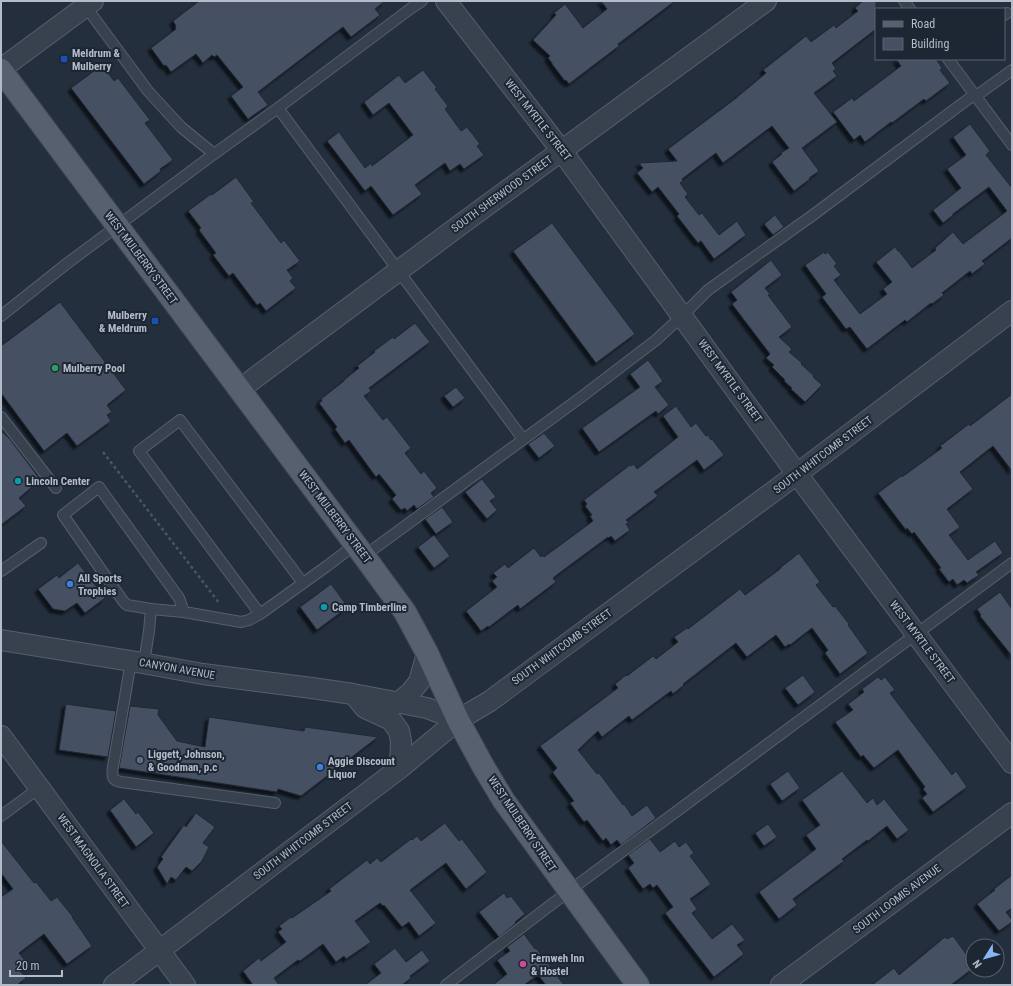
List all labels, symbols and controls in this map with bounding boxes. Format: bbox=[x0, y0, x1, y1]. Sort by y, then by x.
legend bbox=[875, 8, 1005, 60]
text: Road bbox=[911, 17, 935, 31]
text: Building bbox=[911, 37, 949, 51]
place label: Meldrum & Mulberry bbox=[72, 47, 121, 73]
marker: Meldrum & Mulberry bbox=[59, 54, 69, 64]
street label: WEST MYRTLE STREET bbox=[502, 77, 574, 164]
street label: SOUTH SHERWOOD STREET bbox=[449, 153, 555, 235]
street label: WEST MULBERRY STREET bbox=[102, 209, 180, 307]
place label: Mulberry & Meldrum bbox=[99, 309, 147, 335]
marker: Mulberry & Meldrum bbox=[150, 316, 160, 326]
street label: WEST MYRTLE STREET bbox=[695, 337, 765, 425]
place label: Mulberry Pool bbox=[63, 362, 125, 375]
marker: Mulberry Pool bbox=[50, 363, 60, 373]
street label: SOUTH WHITCOMB STREET bbox=[771, 413, 875, 496]
street label: WEST MULBERRY STREET bbox=[296, 468, 374, 566]
place label: Lincoln Center bbox=[26, 475, 90, 488]
marker: Lincoln Center bbox=[13, 476, 23, 486]
place label: All Sports Trophies bbox=[78, 572, 122, 598]
marker: All Sports Trophies bbox=[65, 579, 75, 589]
street label: WEST MYRTLE STREET bbox=[887, 598, 957, 686]
place label: Camp Timberline bbox=[332, 601, 407, 614]
marker: Camp Timberline bbox=[319, 602, 329, 612]
street label: SOUTH WHITCOMB STREET bbox=[509, 606, 615, 688]
street label: CANYON AVENUE bbox=[138, 656, 216, 682]
place label: Liggett, Johnson, & Goodman, p.c bbox=[148, 748, 225, 774]
marker: Liggett, Johnson, & Goodman, p.c bbox=[135, 755, 145, 765]
place label: Aggie Discount Liquor bbox=[328, 755, 396, 781]
marker: Aggie Discount Liquor bbox=[315, 762, 325, 772]
street label: WEST MULBERRY STREET bbox=[485, 774, 559, 875]
street label: SOUTH WHITCOMB STREET bbox=[251, 799, 355, 882]
street label: WEST MAGNOLIA STREET bbox=[54, 811, 132, 911]
street label: SOUTH LOOMIS AVENUE bbox=[850, 861, 944, 936]
north arrow bbox=[965, 938, 1005, 978]
scale bar bbox=[10, 952, 62, 978]
place label: Fernweh Inn & Hostel bbox=[531, 952, 584, 978]
text: N bbox=[970, 957, 985, 970]
text: 20 m bbox=[16, 959, 40, 973]
marker: Fernweh Inn & Hostel bbox=[518, 959, 528, 969]

